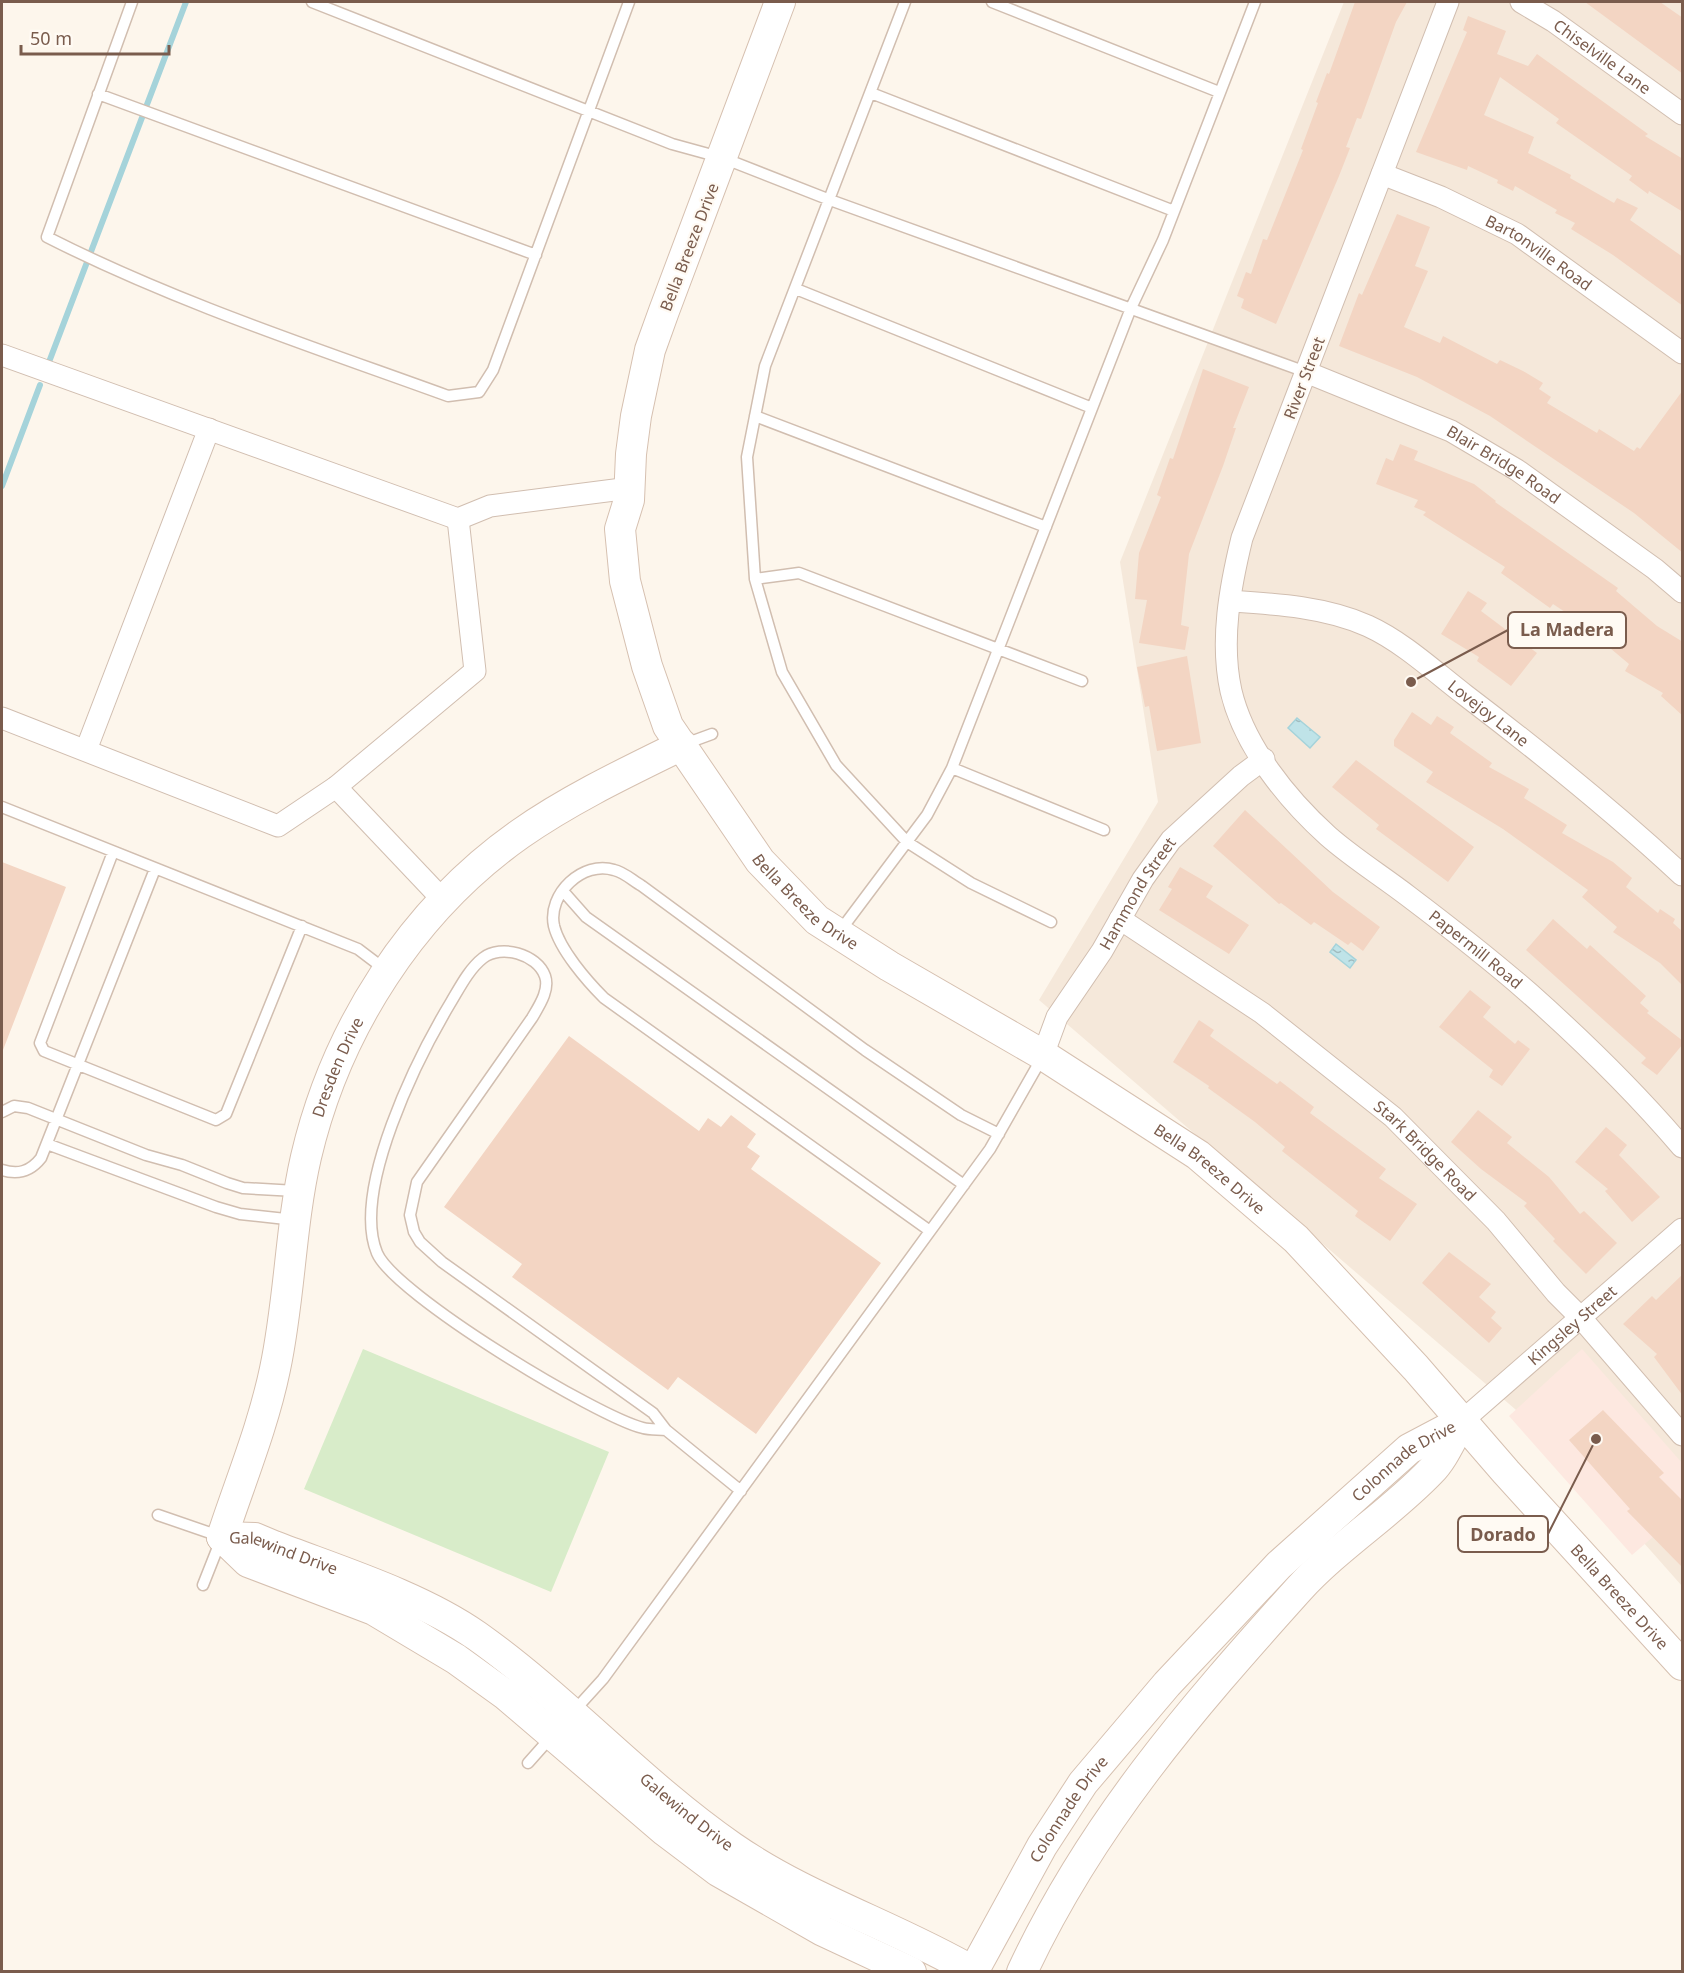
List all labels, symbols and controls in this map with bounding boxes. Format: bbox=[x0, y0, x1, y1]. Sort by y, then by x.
street label: Chiselville Lane bbox=[1549, 14, 1655, 99]
scale bar bbox=[21, 18, 170, 56]
text: 50 m bbox=[30, 26, 72, 50]
street label: Bella Breeze Drive bbox=[654, 180, 724, 314]
street label: Bartonville Road bbox=[1482, 209, 1596, 296]
street label: River Street bbox=[1278, 333, 1330, 422]
street label: Blair Bridge Road bbox=[1443, 420, 1565, 509]
callout: La Madera bbox=[1508, 612, 1626, 648]
text: La Madera bbox=[1520, 617, 1614, 641]
street label: Lovejoy Lane bbox=[1443, 675, 1534, 752]
street label: Hammond Street bbox=[1094, 832, 1181, 954]
street label: Bella Breeze Drive bbox=[747, 849, 863, 955]
street label: Papermill Road bbox=[1424, 905, 1527, 994]
street label: Dresden Drive bbox=[307, 1013, 368, 1120]
street label: Stark Bridge Road bbox=[1370, 1095, 1481, 1206]
street label: Bella Breeze Drive bbox=[1150, 1118, 1270, 1219]
street label: Kingsley Street bbox=[1523, 1280, 1621, 1370]
street label: Colonnade Drive bbox=[1347, 1415, 1459, 1506]
callout: Dorado bbox=[1458, 1516, 1548, 1552]
text: Dorado bbox=[1470, 1522, 1536, 1546]
street label: Galewind Drive bbox=[229, 1526, 341, 1580]
street label: Bella Breeze Drive bbox=[1566, 1539, 1674, 1654]
street label: Colonnade Drive bbox=[1024, 1751, 1113, 1866]
street label: Galewind Drive bbox=[635, 1768, 738, 1856]

